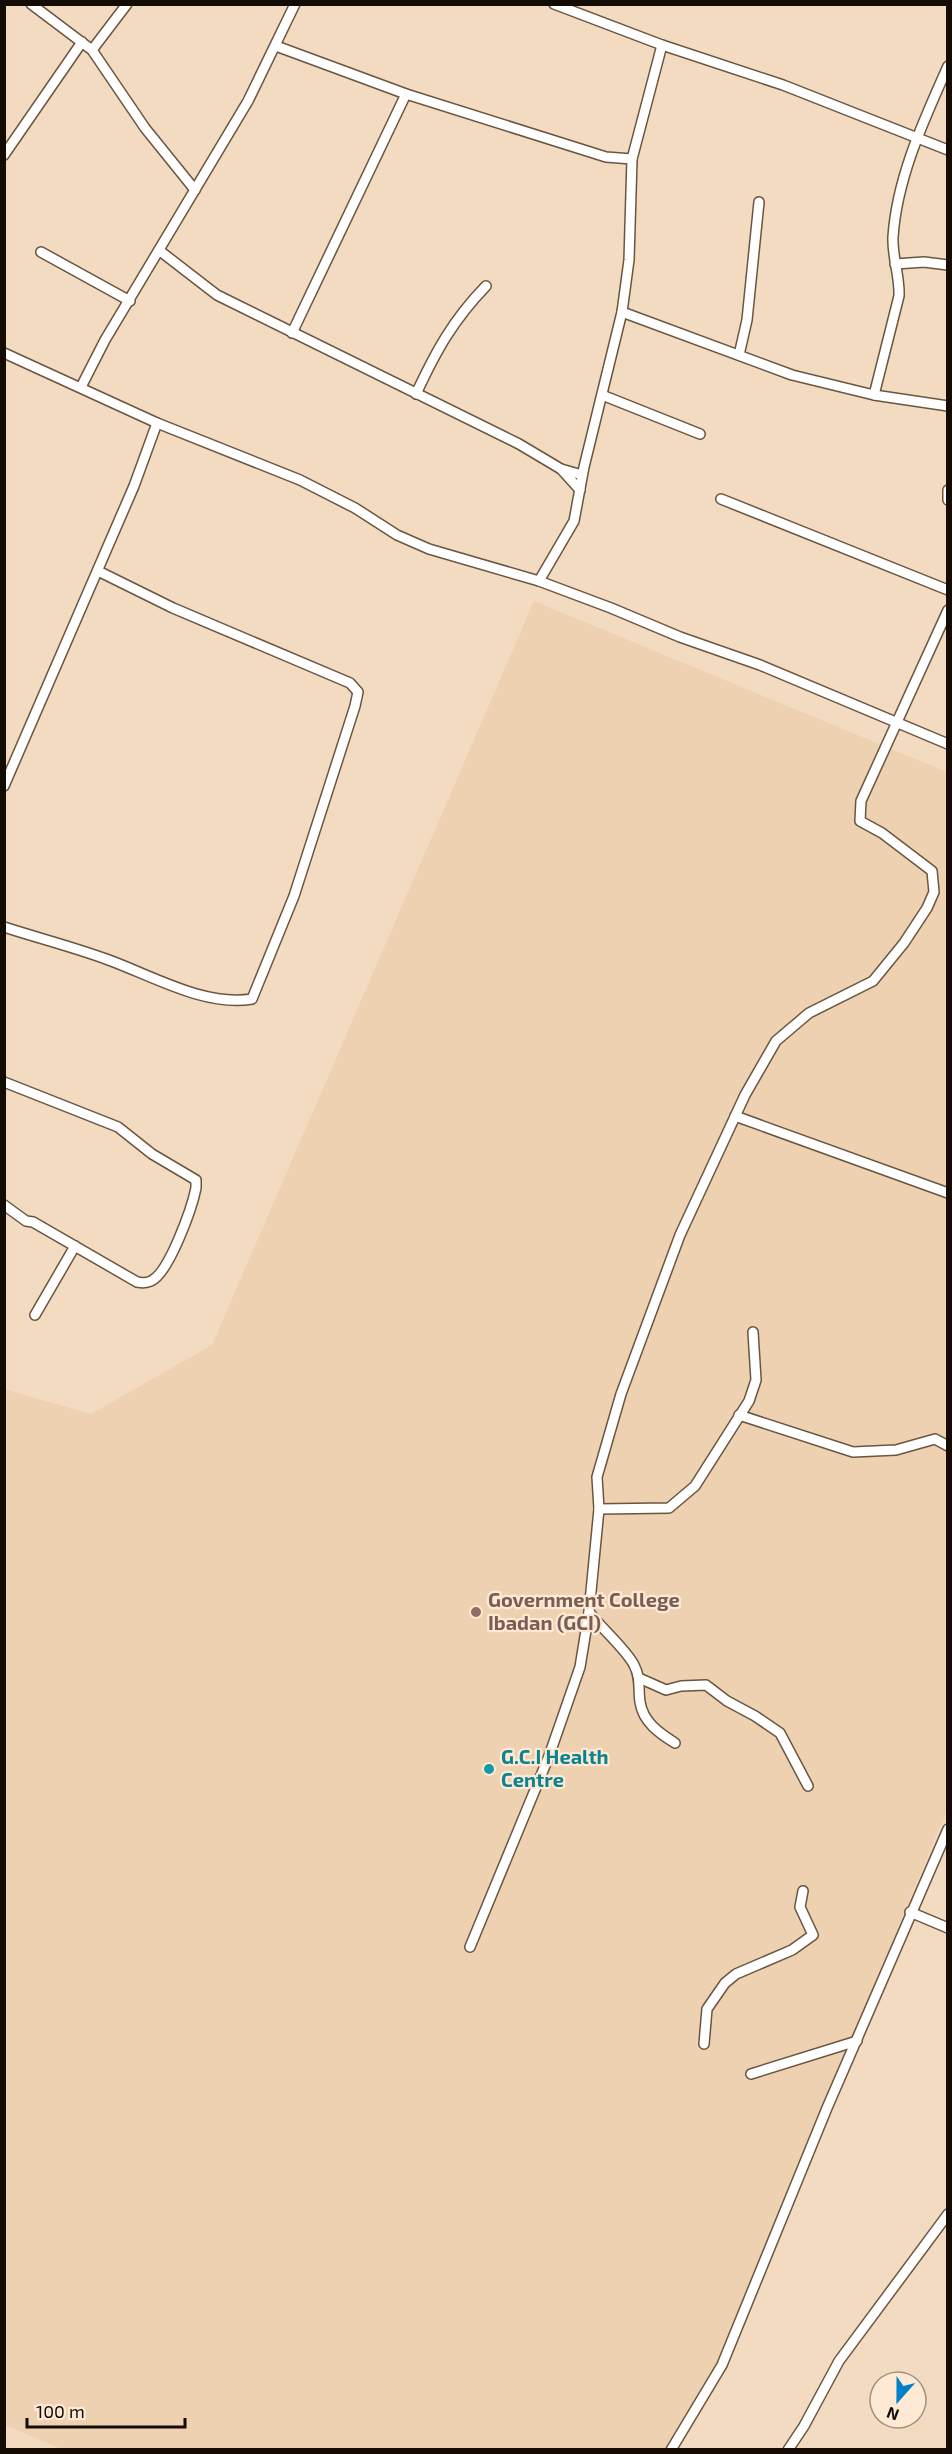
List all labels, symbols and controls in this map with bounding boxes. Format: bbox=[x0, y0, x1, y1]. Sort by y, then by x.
place label: Government College Ibadan (GCI) bbox=[488, 1587, 680, 1634]
marker: Government College Ibadan (GCI) bbox=[469, 1605, 483, 1619]
place label: G.C.I Health Centre bbox=[501, 1744, 609, 1791]
marker: G.C.I Health Centre bbox=[482, 1762, 496, 1776]
north arrow bbox=[868, 2370, 928, 2430]
scale bar bbox=[27, 2391, 184, 2429]
text: 100 m bbox=[36, 2400, 85, 2422]
text: N bbox=[884, 2404, 901, 2425]

